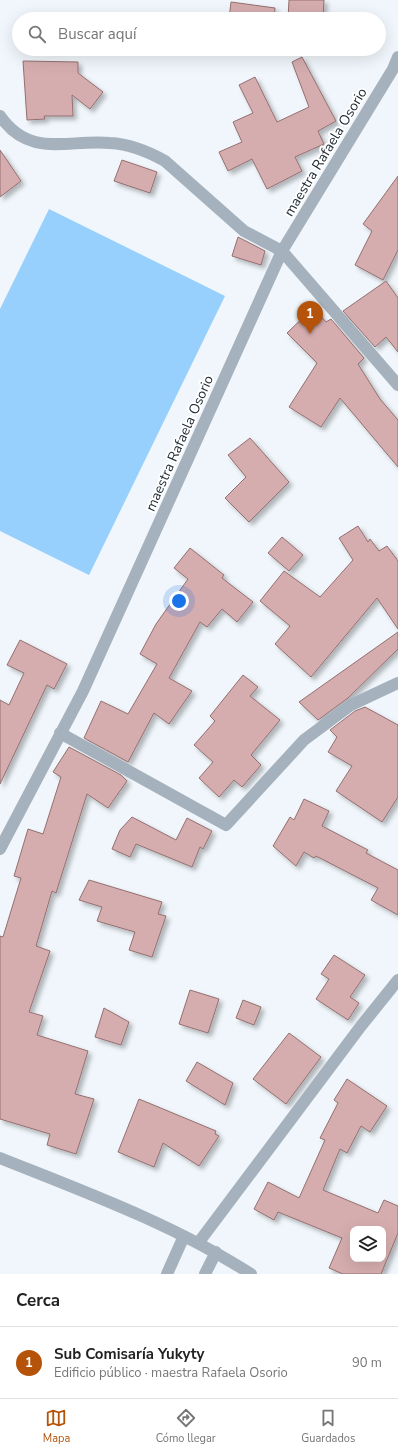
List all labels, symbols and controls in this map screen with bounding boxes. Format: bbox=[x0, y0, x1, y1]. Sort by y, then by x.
search box bbox=[12, 12, 386, 56]
icon: search bbox=[26, 23, 48, 45]
text: Buscar aquí bbox=[58, 24, 136, 44]
street label: maestra Rafaela Osorio bbox=[279, 84, 372, 220]
pin: 1 bbox=[297, 301, 323, 334]
street label: maestra Rafaela Osorio bbox=[141, 372, 218, 514]
your location bbox=[169, 591, 189, 611]
map controls bbox=[350, 1226, 386, 1262]
button: layers bbox=[350, 1226, 386, 1262]
text: Cerca bbox=[16, 1289, 60, 1312]
text: Sub Comisaría Yukyty bbox=[54, 1344, 204, 1364]
text: 1 bbox=[25, 1354, 33, 1372]
text: 90 m bbox=[352, 1354, 382, 1372]
text: Edificio público · maestra Rafaela Osorio bbox=[54, 1364, 288, 1382]
tab: Mapa bbox=[43, 1407, 70, 1446]
tab: Cómo llegar bbox=[156, 1407, 216, 1446]
tab: Guardados bbox=[301, 1407, 355, 1446]

